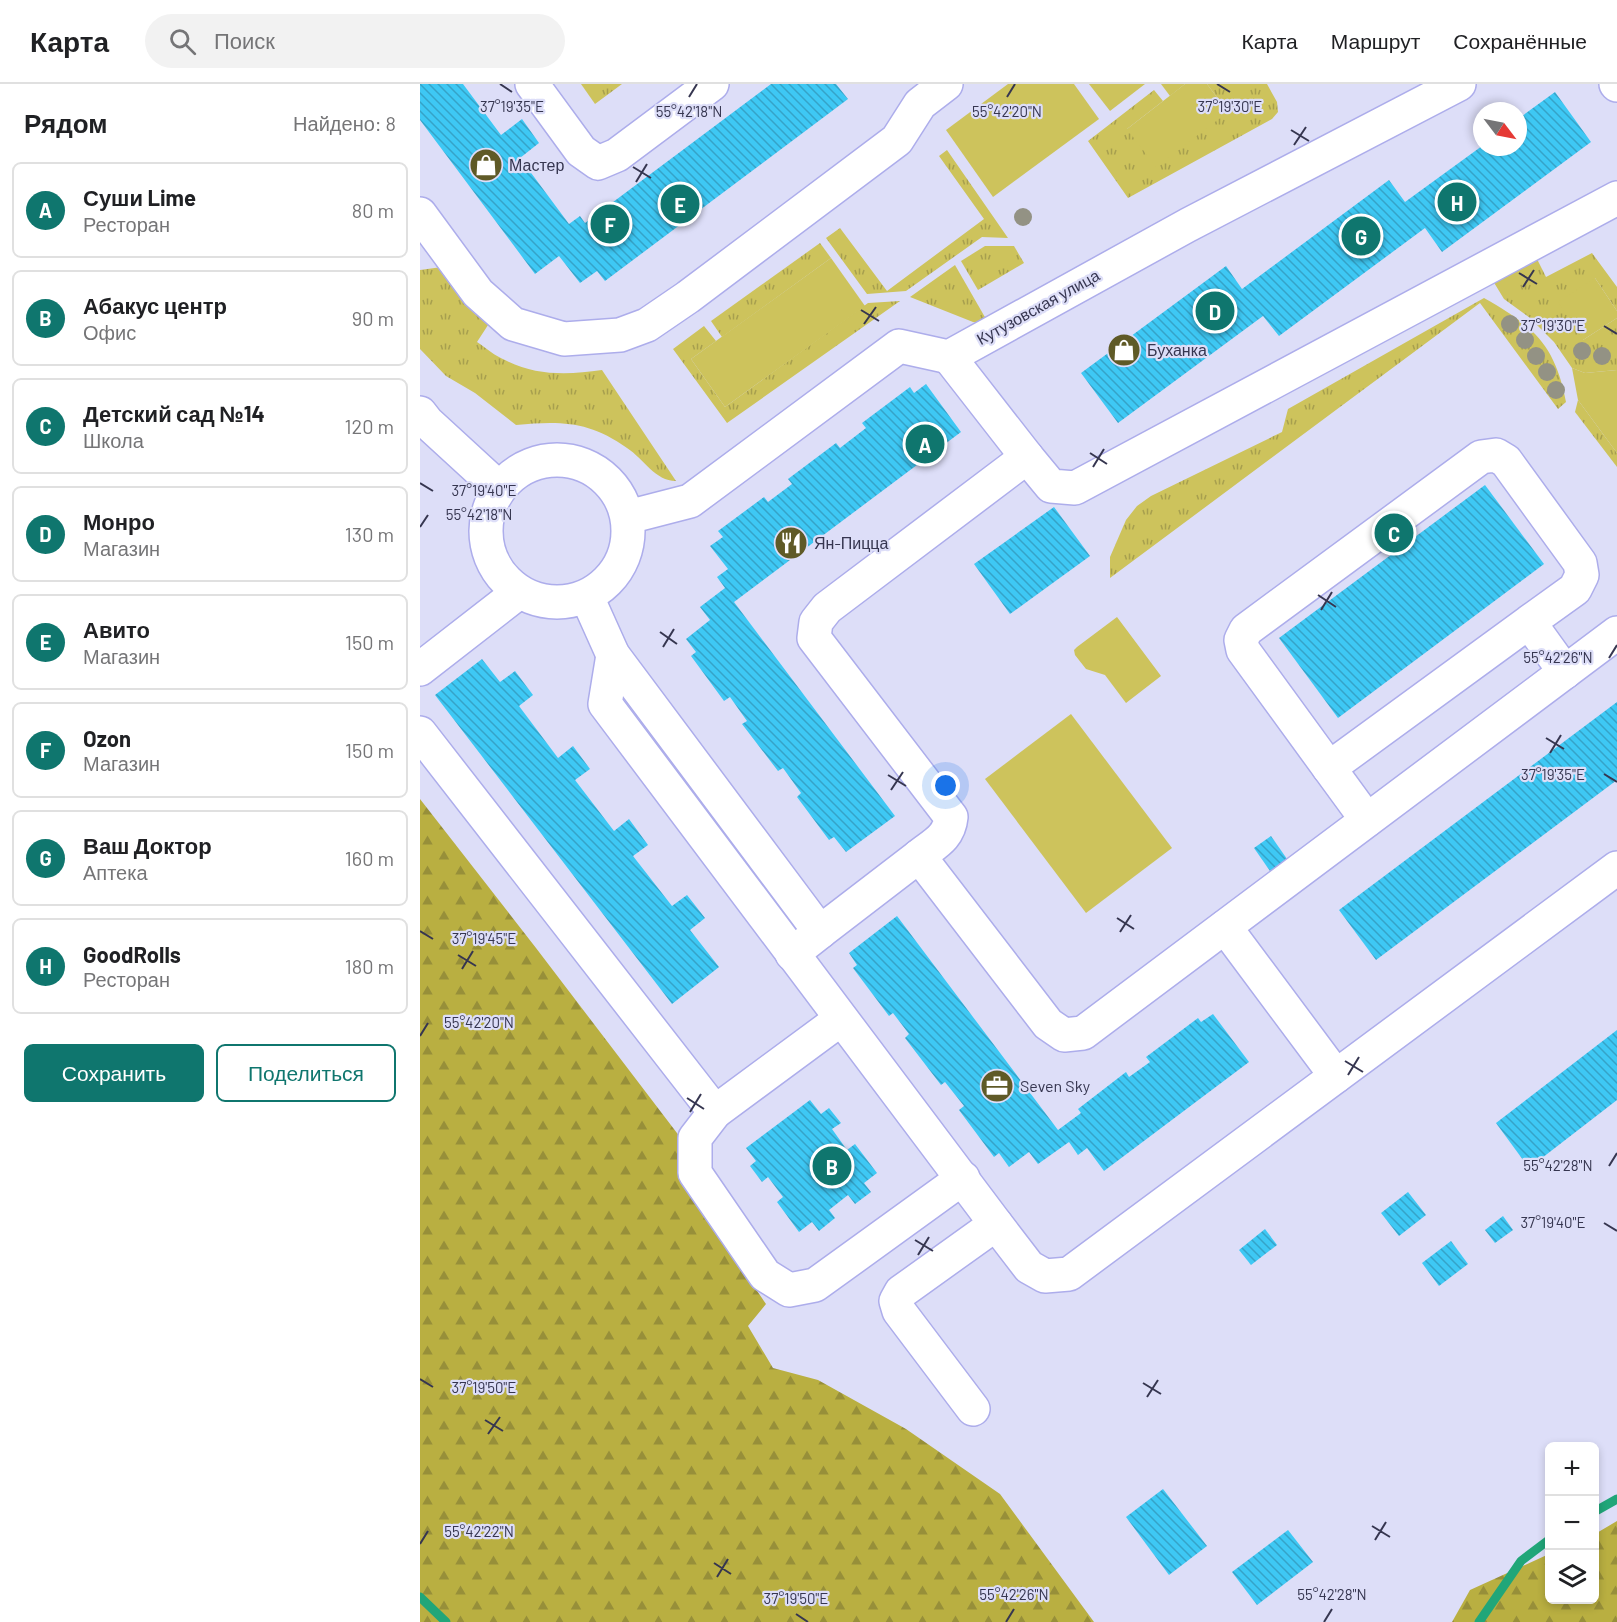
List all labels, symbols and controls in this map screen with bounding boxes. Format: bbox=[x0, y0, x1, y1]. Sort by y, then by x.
search box bbox=[145, 14, 565, 68]
text: Карта bbox=[30, 24, 109, 58]
icon: search bbox=[166, 25, 199, 58]
text: Поиск bbox=[214, 27, 275, 53]
text: Карта bbox=[1242, 28, 1298, 53]
text: Маршрут bbox=[1331, 28, 1420, 53]
text: Сохранённые bbox=[1453, 28, 1587, 53]
text: 37°19'35"E bbox=[480, 97, 544, 115]
text: 37°19'30"E bbox=[1198, 97, 1262, 115]
text: 55°42'18"N bbox=[656, 102, 722, 120]
text: 55°42'20"N bbox=[972, 102, 1042, 120]
north arrow bbox=[1473, 102, 1527, 156]
text: Рядом bbox=[24, 107, 107, 138]
text: Найдено: 8 bbox=[293, 111, 396, 135]
shop icon: Мастер bbox=[468, 147, 504, 183]
place label: Мастер bbox=[509, 155, 564, 174]
pin: H bbox=[1438, 180, 1476, 224]
pin: E bbox=[660, 182, 700, 226]
text: Суши Lime bbox=[83, 184, 196, 210]
text: A bbox=[39, 198, 52, 222]
text: 80 m bbox=[352, 198, 394, 222]
pin: F bbox=[590, 202, 630, 246]
text: Ресторан bbox=[83, 212, 170, 236]
pin: G bbox=[1342, 214, 1380, 258]
street label: Кутузовская улица bbox=[973, 265, 1102, 348]
pin: D bbox=[1196, 288, 1234, 334]
text: Абакус центр bbox=[83, 292, 227, 318]
text: B bbox=[39, 306, 52, 330]
text: 90 m bbox=[352, 306, 394, 330]
text: 37°19'30"E bbox=[1521, 316, 1585, 334]
text: Офис bbox=[83, 320, 136, 344]
shop icon: Буханка bbox=[1106, 332, 1142, 368]
place label: Буханка bbox=[1147, 340, 1207, 359]
text: Детский сад №14 bbox=[83, 400, 265, 426]
text: C bbox=[39, 414, 52, 438]
text: 120 m bbox=[344, 414, 394, 438]
pin: A bbox=[906, 422, 944, 466]
text: Школа bbox=[83, 428, 144, 452]
text: 37°19'40"E bbox=[451, 481, 517, 499]
text: 55°42'18"N bbox=[446, 505, 512, 523]
text: Монро bbox=[83, 508, 155, 534]
pin: C bbox=[1374, 510, 1414, 556]
text: D bbox=[39, 522, 52, 546]
text: 130 m bbox=[345, 522, 394, 546]
restaurant icon: Ян-Пицца bbox=[773, 525, 809, 561]
place label: Ян-Пицца bbox=[814, 533, 888, 552]
text: Магазин bbox=[83, 536, 160, 560]
text: Авито bbox=[83, 616, 150, 642]
text: E bbox=[40, 630, 51, 654]
text: 150 m bbox=[345, 630, 394, 654]
text: Магазин bbox=[83, 644, 160, 668]
text: 55°42'26"N bbox=[1523, 648, 1593, 666]
text: Ozon bbox=[83, 725, 131, 751]
text: F bbox=[40, 738, 51, 762]
text: 150 m bbox=[345, 738, 394, 762]
text: Магазин bbox=[83, 751, 160, 775]
text: 37°19'35"E bbox=[1521, 765, 1585, 783]
your location bbox=[931, 771, 960, 800]
text: Ваш Доктор bbox=[83, 832, 212, 858]
text: G bbox=[39, 846, 52, 870]
text: 160 m bbox=[345, 846, 394, 870]
text: Аптека bbox=[83, 860, 148, 884]
text: 37°19'45"E bbox=[452, 929, 516, 947]
text: GoodRolls bbox=[83, 941, 181, 967]
text: H bbox=[39, 954, 52, 978]
text: 180 m bbox=[345, 954, 394, 978]
text: Ресторан bbox=[83, 967, 170, 991]
text: 55°42'20"N bbox=[444, 1013, 514, 1031]
button: Сохранить bbox=[24, 1044, 204, 1102]
button: Поделиться bbox=[216, 1044, 396, 1102]
office icon: Seven Sky bbox=[979, 1068, 1015, 1104]
place label: Seven Sky bbox=[1020, 1076, 1091, 1095]
pin: B bbox=[812, 1144, 852, 1188]
text: 55°42'28"N bbox=[1523, 1156, 1593, 1174]
text: 37°19'40"E bbox=[1520, 1213, 1586, 1231]
text: 37°19'50"E bbox=[452, 1378, 516, 1396]
map controls bbox=[1545, 1442, 1599, 1604]
button: + bbox=[1545, 1442, 1599, 1496]
button: − bbox=[1545, 1496, 1599, 1550]
text: 55°42'22"N bbox=[444, 1522, 514, 1540]
button: layers bbox=[1545, 1550, 1599, 1604]
text: 55°42'26"N bbox=[979, 1585, 1049, 1603]
text: 55°42'28"N bbox=[1297, 1585, 1367, 1603]
text: 37°19'50"E bbox=[764, 1589, 828, 1607]

